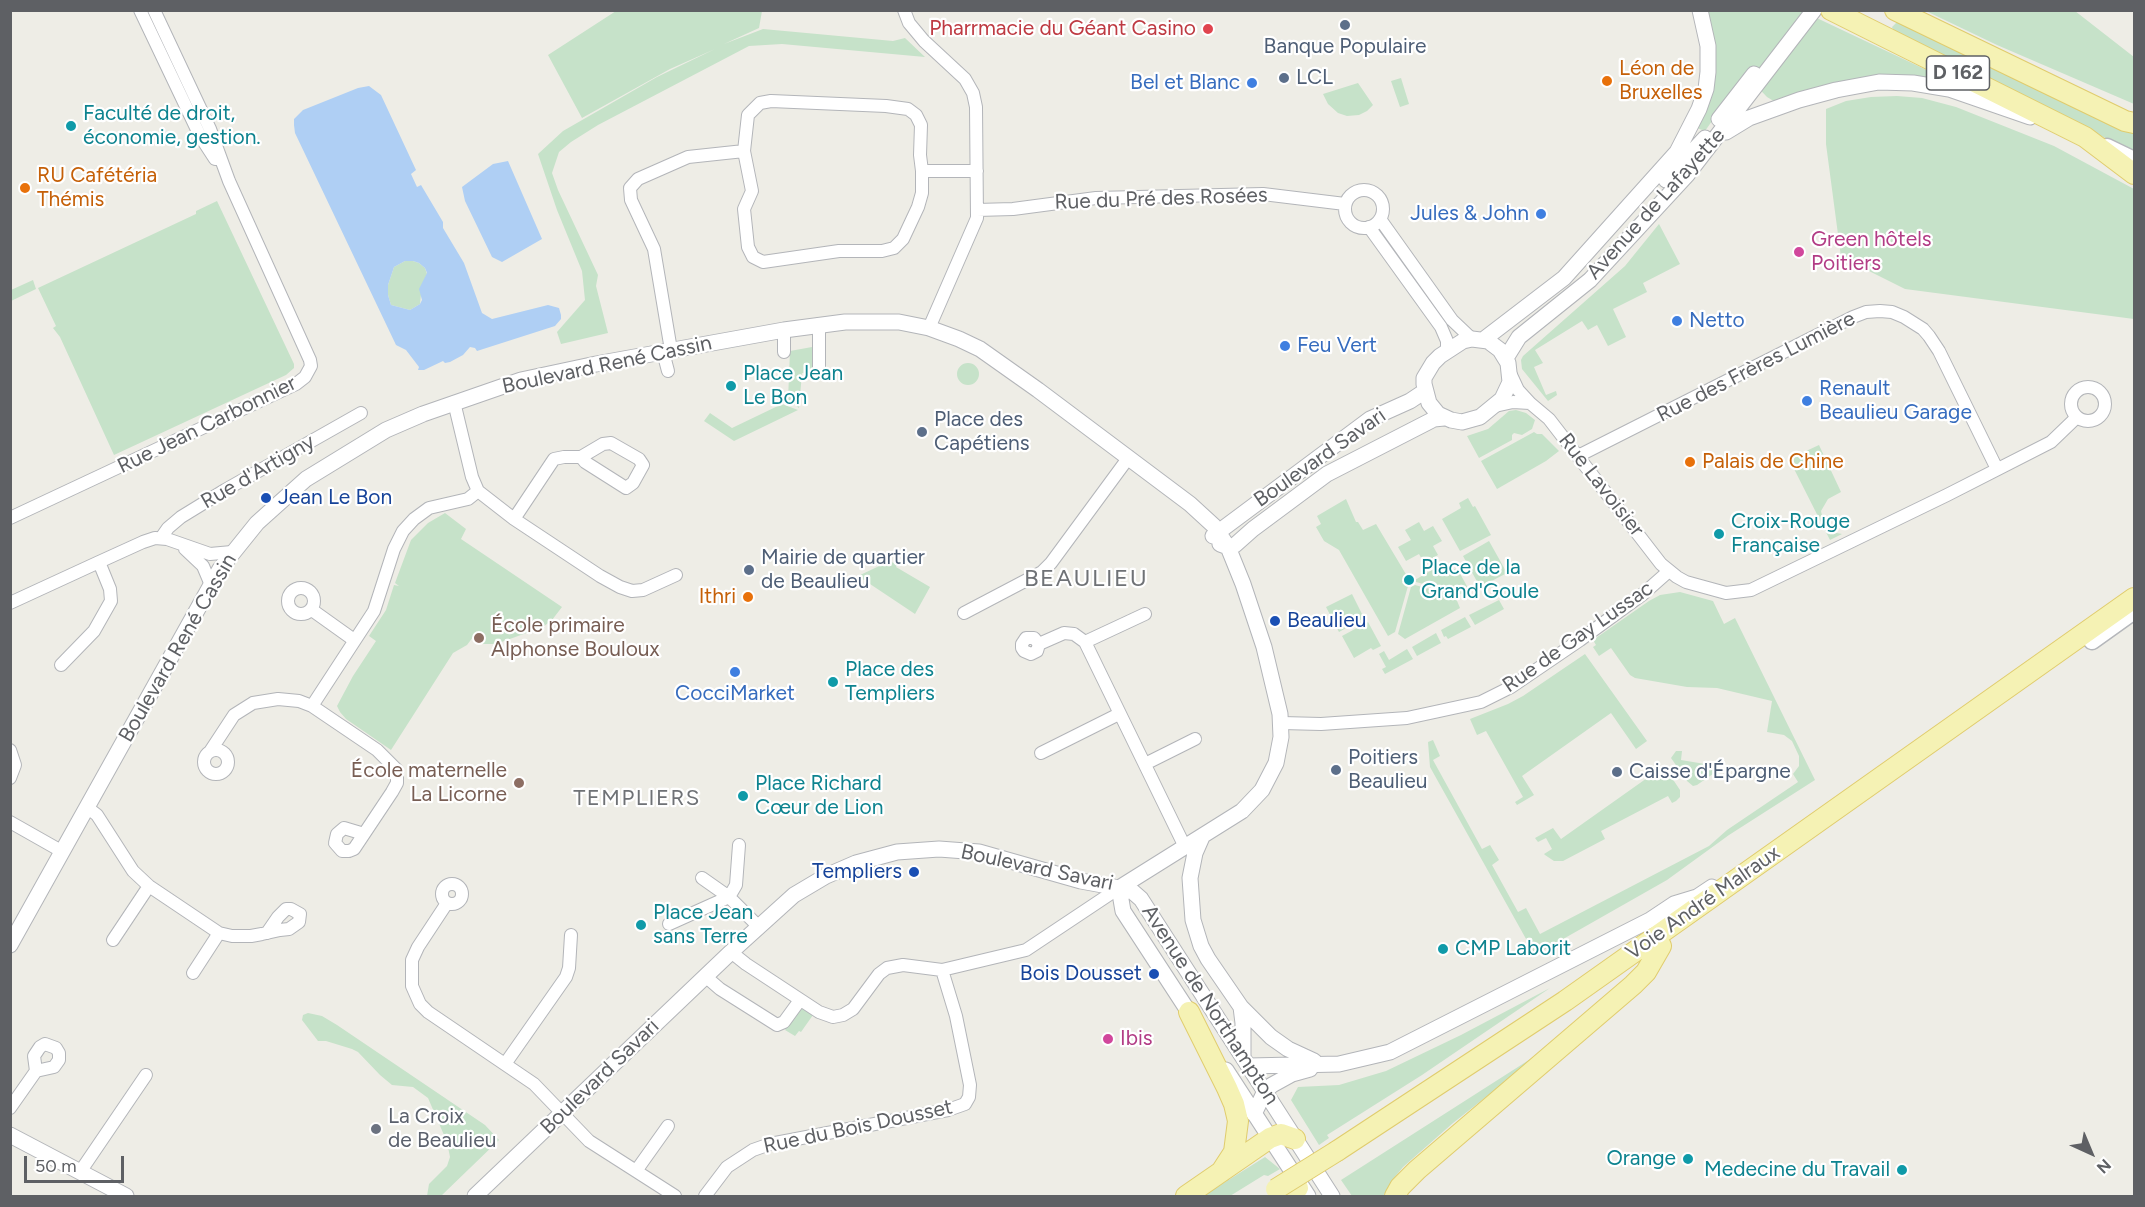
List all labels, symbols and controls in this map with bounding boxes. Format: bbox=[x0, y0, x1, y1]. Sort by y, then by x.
place label: Pharrmacie du Géant Casino bbox=[929, 16, 1196, 42]
marker: Banque Populaire bbox=[1338, 18, 1352, 32]
marker: Pharrmacie du Géant Casino bbox=[1201, 22, 1215, 36]
place label: Banque Populaire bbox=[1264, 34, 1426, 60]
place label: Léon de Bruxelles bbox=[1619, 56, 1702, 106]
road number: D 162 bbox=[1926, 56, 1990, 90]
place label: LCL bbox=[1296, 65, 1333, 91]
place label: Bel et Blanc bbox=[1130, 70, 1240, 96]
marker: LCL bbox=[1277, 71, 1291, 85]
marker: Léon de Bruxelles bbox=[1600, 74, 1614, 88]
marker: Bel et Blanc bbox=[1245, 76, 1259, 90]
place label: Faculté de droit, économie, gestion. bbox=[83, 101, 261, 151]
marker: Faculté de droit, économie, gestion. bbox=[64, 119, 78, 133]
street label: Avenue de Lafayette bbox=[1582, 123, 1730, 285]
place label: RU Cafétéria Thémis bbox=[37, 163, 157, 213]
marker: RU Cafétéria Thémis bbox=[18, 181, 32, 195]
street label: Rue du Pré des Rosées bbox=[1054, 183, 1268, 215]
place label: Jules & John bbox=[1410, 201, 1529, 227]
marker: Jules & John bbox=[1534, 207, 1548, 221]
place label: Green hôtels Poitiers bbox=[1811, 227, 1932, 277]
marker: Green hôtels Poitiers bbox=[1792, 245, 1806, 259]
street label: Rue des Frères Lumière bbox=[1653, 306, 1859, 428]
place label: Netto bbox=[1689, 308, 1745, 334]
marker: Netto bbox=[1670, 314, 1684, 328]
street label: Boulevard René Cassin bbox=[500, 330, 714, 400]
place label: Feu Vert bbox=[1297, 333, 1377, 359]
marker: Feu Vert bbox=[1278, 339, 1292, 353]
place label: Place Jean Le Bon bbox=[743, 361, 843, 411]
street label: Rue Jean Carbonnier bbox=[114, 371, 300, 479]
place label: Renault Beaulieu Garage bbox=[1819, 376, 1972, 426]
marker: Place Jean Le Bon bbox=[724, 379, 738, 393]
marker: Renault Beaulieu Garage bbox=[1800, 394, 1814, 408]
street label: Boulevard Savari bbox=[1249, 403, 1391, 513]
place label: Place des Capétiens bbox=[934, 407, 1030, 457]
marker: Place des Capétiens bbox=[915, 425, 929, 439]
street label: Rue Lavoisier bbox=[1553, 428, 1649, 542]
street label: Rue d'Artigny bbox=[197, 429, 319, 515]
place label: Palais de Chine bbox=[1702, 449, 1844, 475]
marker: Palais de Chine bbox=[1683, 455, 1697, 469]
place label: Jean Le Bon bbox=[278, 485, 392, 511]
marker: Jean Le Bon bbox=[259, 491, 273, 505]
place label: Croix-Rouge Française bbox=[1731, 509, 1850, 559]
marker: Croix-Rouge Française bbox=[1712, 527, 1726, 541]
place label: Mairie de quartier de Beaulieu bbox=[761, 545, 925, 595]
street label: Boulevard René Cassin bbox=[114, 549, 242, 747]
place label: Place de la Grand'Goule bbox=[1421, 555, 1539, 605]
marker: Mairie de quartier de Beaulieu bbox=[742, 563, 756, 577]
district label: BEAULIEU bbox=[1024, 565, 1148, 593]
marker: Place de la Grand'Goule bbox=[1402, 573, 1416, 587]
street label: Rue de Gay Lussac bbox=[1498, 576, 1658, 698]
place label: Ithri bbox=[699, 584, 736, 610]
marker: Ithri bbox=[741, 590, 755, 604]
place label: Beaulieu bbox=[1287, 608, 1366, 634]
place label: École primaire Alphonse Bouloux bbox=[491, 613, 660, 663]
marker: Beaulieu bbox=[1268, 614, 1282, 628]
marker: École primaire Alphonse Bouloux bbox=[472, 631, 486, 645]
place label: Place des Templiers bbox=[845, 657, 935, 707]
marker: CocciMarket bbox=[728, 665, 742, 679]
marker: Place des Templiers bbox=[826, 675, 840, 689]
place label: CocciMarket bbox=[675, 681, 795, 707]
place label: Poitiers Beaulieu bbox=[1348, 745, 1427, 795]
place label: École maternelle La Licorne bbox=[351, 758, 507, 808]
place label: Caisse d'Épargne bbox=[1629, 759, 1791, 785]
marker: Poitiers Beaulieu bbox=[1329, 763, 1343, 777]
marker: Caisse d'Épargne bbox=[1610, 765, 1624, 779]
place label: Place Richard Cœur de Lion bbox=[755, 771, 883, 821]
marker: École maternelle La Licorne bbox=[512, 776, 526, 790]
district label: TEMPLIERS bbox=[573, 786, 701, 812]
marker: Place Richard Cœur de Lion bbox=[736, 789, 750, 803]
street label: Boulevard Savari bbox=[958, 840, 1116, 896]
street label: Voie André Malraux bbox=[1621, 840, 1785, 966]
place label: Templiers bbox=[812, 859, 902, 885]
marker: Templiers bbox=[907, 865, 921, 879]
place label: Place Jean sans Terre bbox=[653, 900, 753, 950]
street label: Avenue de Northampton bbox=[1136, 900, 1284, 1110]
marker: Place Jean sans Terre bbox=[634, 918, 648, 932]
place label: CMP Laborit bbox=[1455, 936, 1571, 962]
marker: CMP Laborit bbox=[1436, 942, 1450, 956]
place label: Bois Dousset bbox=[1020, 961, 1142, 987]
marker: Bois Dousset bbox=[1147, 967, 1161, 981]
street label: Boulevard Savari bbox=[535, 1014, 665, 1140]
place label: Ibis bbox=[1120, 1026, 1153, 1052]
marker: Ibis bbox=[1101, 1032, 1115, 1046]
street label: Rue du Bois Dousset bbox=[761, 1095, 955, 1159]
place label: La Croix de Beaulieu bbox=[388, 1104, 496, 1154]
marker: La Croix de Beaulieu bbox=[369, 1122, 383, 1136]
north arrow bbox=[2061, 1123, 2121, 1183]
scale bar bbox=[27, 1144, 128, 1182]
place label: Orange bbox=[1606, 1146, 1676, 1172]
marker: Orange bbox=[1681, 1152, 1695, 1166]
text: 50 m bbox=[35, 1155, 77, 1177]
text: N bbox=[2093, 1155, 2115, 1177]
place label: Medecine du Travail bbox=[1704, 1157, 1890, 1183]
marker: Medecine du Travail bbox=[1895, 1163, 1909, 1177]

